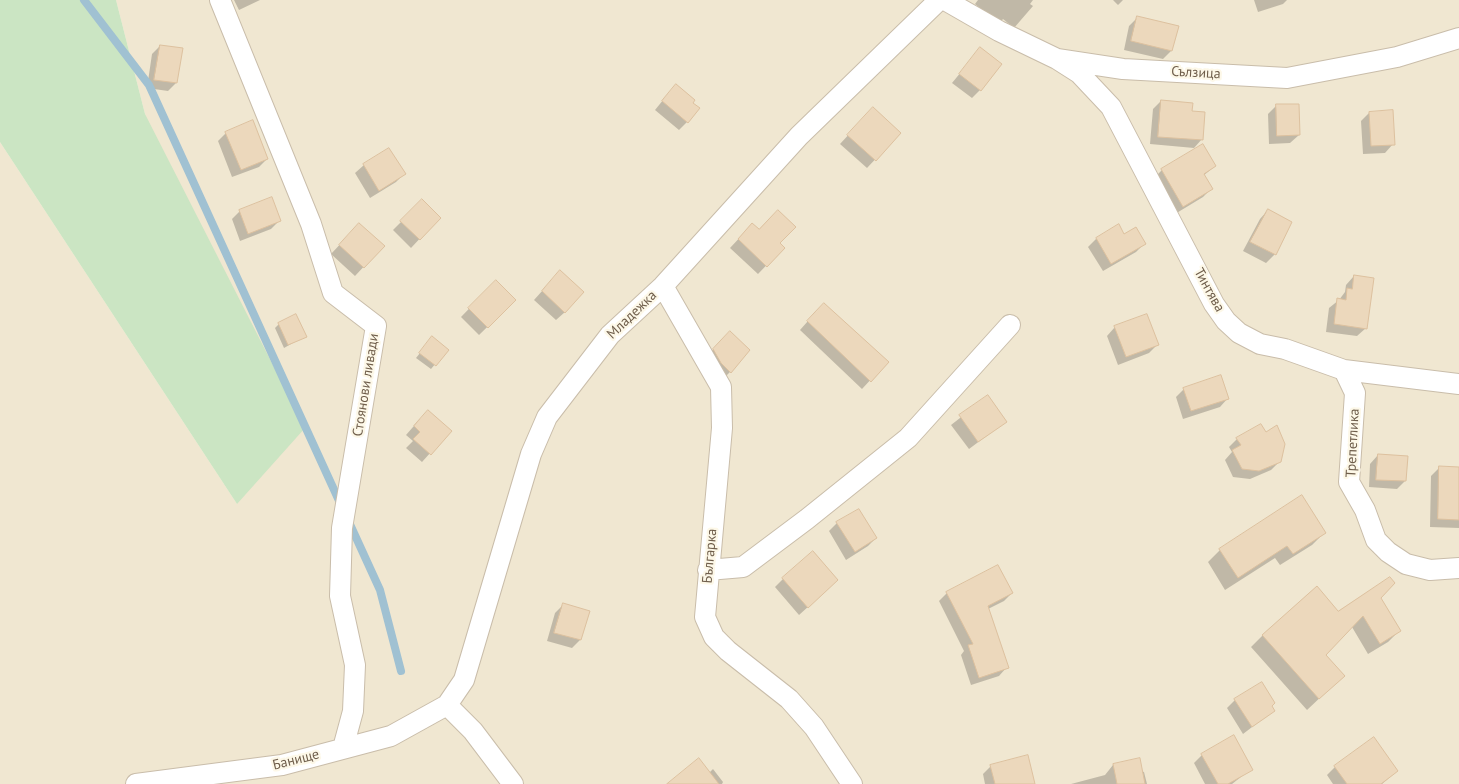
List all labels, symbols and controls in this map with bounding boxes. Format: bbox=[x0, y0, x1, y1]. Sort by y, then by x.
street label: Сълзица bbox=[1171, 63, 1221, 83]
street label: Тинтява bbox=[1190, 265, 1228, 315]
street label: Младежка bbox=[604, 287, 660, 343]
street label: Стоянови ливади bbox=[350, 332, 382, 438]
street label: Трепетлика bbox=[1343, 408, 1363, 478]
street label: Българка bbox=[699, 528, 721, 584]
street label: Банище bbox=[271, 746, 321, 774]

